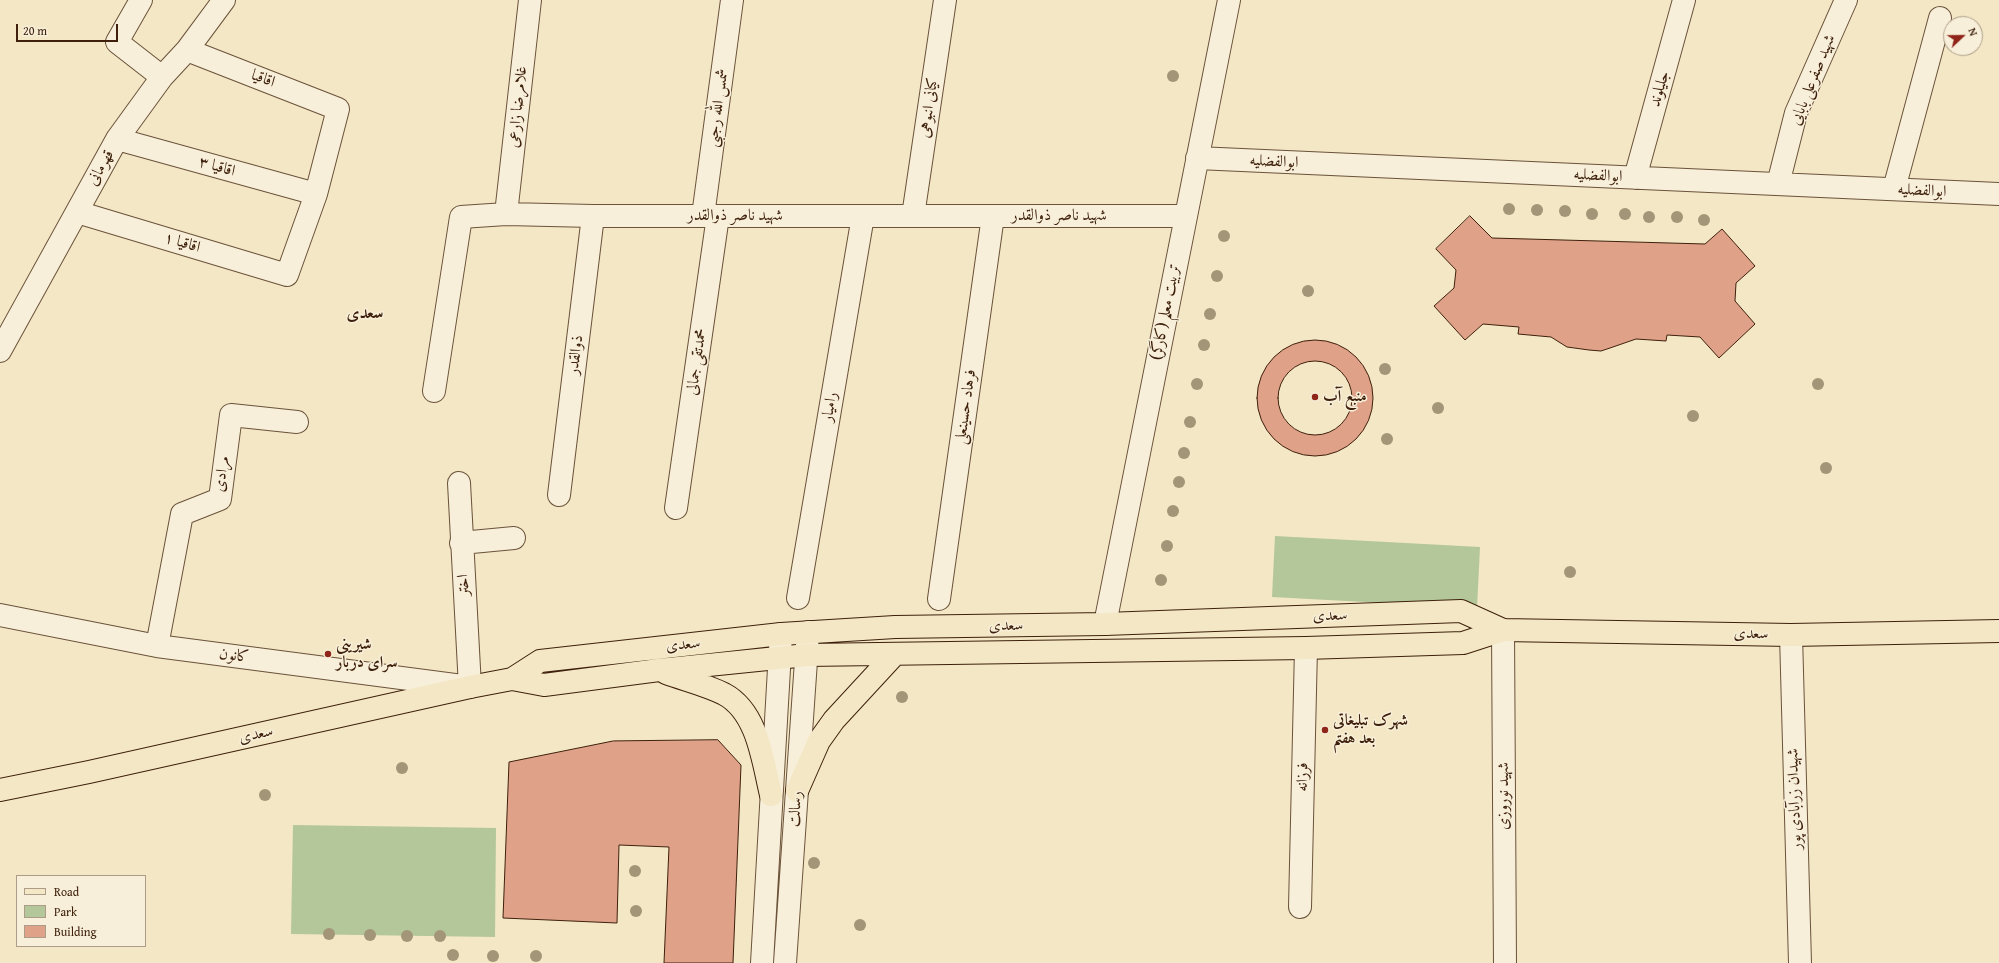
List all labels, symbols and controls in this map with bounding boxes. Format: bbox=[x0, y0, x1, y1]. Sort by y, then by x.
scale bar bbox=[18, 16, 120, 42]
north arrow bbox=[1943, 16, 1983, 56]
text: 20 m bbox=[23, 22, 47, 39]
text: N bbox=[1964, 25, 1982, 38]
street label: شهید صفرعلی بابایی bbox=[1786, 32, 1840, 128]
street label: غلامرضا زارعی bbox=[504, 65, 532, 149]
street label: اقاقیا bbox=[248, 66, 278, 92]
street label: شمس الله رجبی bbox=[703, 67, 733, 149]
street label: جلیلوند bbox=[1646, 69, 1674, 109]
street label: کیانی انبوهی bbox=[915, 77, 943, 139]
street label: قهرمانی bbox=[83, 147, 119, 189]
street label: ابوالفضلیه bbox=[1249, 151, 1299, 173]
street label: اقاقیا ۳ bbox=[197, 153, 237, 181]
street label: ابوالفضلیه bbox=[1573, 165, 1623, 187]
street label: ابوالفضلیه bbox=[1897, 180, 1947, 202]
street label: شهید ناصر ذوالقدر bbox=[687, 206, 783, 226]
street label: شهید ناصر ذوالقدر bbox=[1011, 206, 1107, 226]
street label: اقاقیا ۱ bbox=[161, 228, 203, 258]
street label: تربیت معلم (کارگر) bbox=[1147, 262, 1185, 362]
district label: سعدی bbox=[347, 304, 383, 324]
street label: محمدتقی جمالی bbox=[683, 327, 711, 397]
street label: ذوالقدر bbox=[564, 334, 588, 376]
street label: فرهاد حسینعلی bbox=[951, 368, 981, 446]
place label: منبع آب bbox=[1323, 387, 1367, 407]
street label: رامیار bbox=[818, 391, 842, 423]
marker: منبع آب bbox=[1310, 392, 1320, 402]
street label: مرادی bbox=[210, 455, 234, 493]
street label: اختر bbox=[454, 573, 474, 597]
street label: سعدی bbox=[1312, 606, 1348, 626]
street label: سعدی bbox=[988, 616, 1024, 636]
street label: سعدی bbox=[1733, 624, 1769, 644]
street label: سعدی bbox=[665, 634, 701, 656]
place label: شیرینی سرای دربار bbox=[336, 635, 398, 673]
street label: کانون bbox=[218, 645, 250, 667]
marker: شیرینی سرای دربار bbox=[323, 649, 333, 659]
place label: شهرک تبلیغاتی بعد هفتم bbox=[1333, 711, 1408, 749]
street label: سعدی bbox=[237, 722, 275, 748]
marker: شهرک تبلیغاتی بعد هفتم bbox=[1320, 725, 1330, 735]
street label: شهیدان زرآبادی پور bbox=[1784, 748, 1806, 850]
street label: فرزانه bbox=[1293, 762, 1313, 792]
street label: شهید نوروزی bbox=[1494, 762, 1514, 830]
street label: رسالت bbox=[785, 790, 807, 828]
legend bbox=[16, 875, 146, 947]
text: Road bbox=[54, 883, 79, 900]
text: Park bbox=[54, 903, 77, 920]
text: Building bbox=[54, 923, 97, 940]

